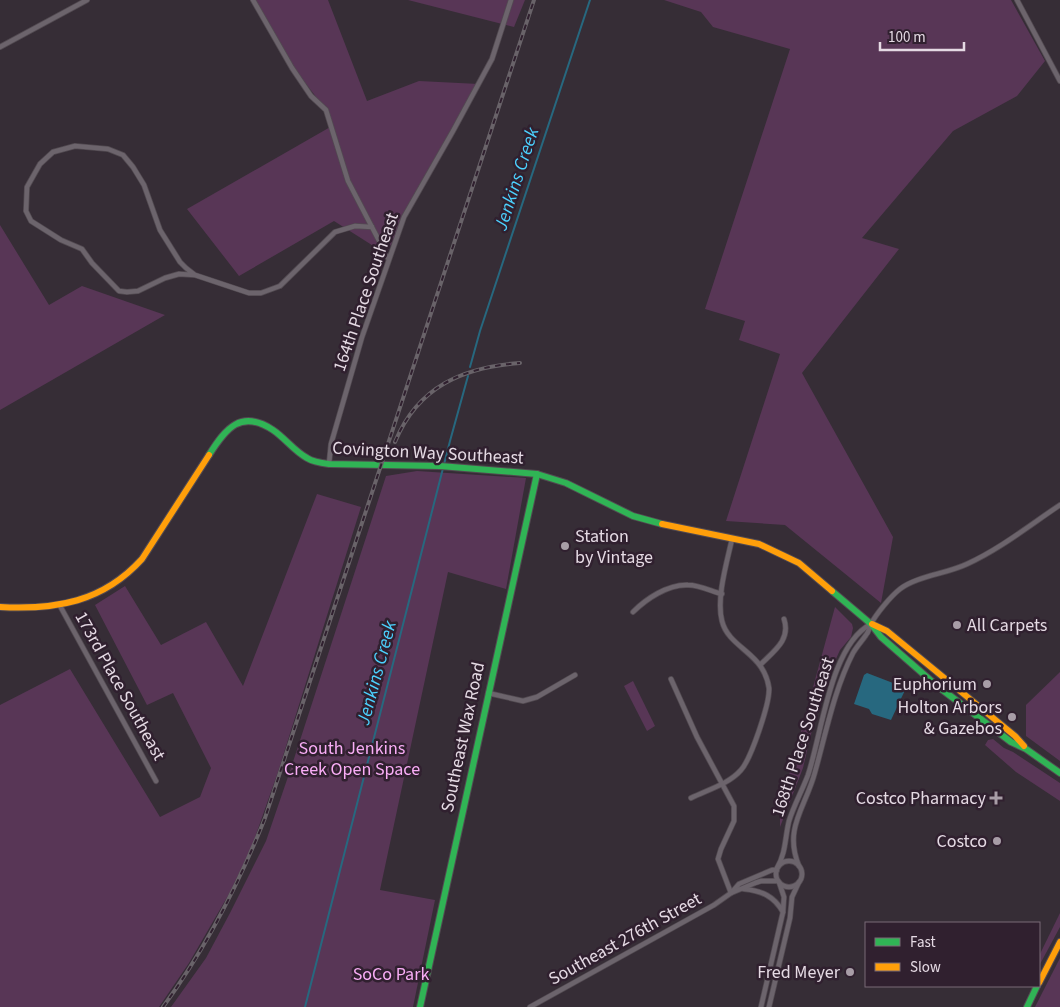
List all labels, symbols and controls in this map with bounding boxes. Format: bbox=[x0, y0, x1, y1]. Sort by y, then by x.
scale bar bbox=[880, 20, 964, 52]
text: 100 m bbox=[888, 27, 926, 48]
water label: Jenkins Creek bbox=[487, 123, 547, 235]
street label: 164th Place Southeast bbox=[327, 209, 405, 375]
street label: Covington Way Southeast bbox=[332, 435, 524, 471]
place label: Station by Vintage bbox=[575, 524, 653, 570]
marker: Station by Vintage bbox=[559, 540, 571, 552]
street label: 173rd Place Southeast bbox=[69, 607, 171, 765]
place label: All Carpets bbox=[967, 613, 1047, 638]
water label: Jenkins Creek bbox=[350, 617, 404, 729]
marker: All Carpets bbox=[951, 619, 963, 631]
street label: 168th Place Southeast bbox=[765, 654, 841, 820]
street label: Southeast Wax Road bbox=[435, 660, 491, 814]
place label: Euphorium bbox=[893, 672, 977, 697]
marker: Euphorium bbox=[981, 678, 993, 690]
place label: Holton Arbors & Gazebos bbox=[897, 695, 1002, 741]
marker: Holton Arbors & Gazebos bbox=[1006, 711, 1018, 723]
park label: South Jenkins Creek Open Space bbox=[284, 736, 420, 782]
place label: Costco Pharmacy bbox=[856, 786, 987, 811]
marker: Costco Pharmacy bbox=[990, 792, 1002, 804]
place label: Costco bbox=[936, 829, 987, 854]
marker: Costco bbox=[991, 835, 1003, 847]
street label: Southeast 276th Street bbox=[544, 887, 706, 991]
legend bbox=[865, 922, 1040, 987]
text: Fast bbox=[910, 932, 936, 953]
text: Slow bbox=[910, 957, 941, 978]
place label: Fred Meyer bbox=[757, 960, 841, 985]
park label: SoCo Park bbox=[353, 962, 429, 987]
marker: Fred Meyer bbox=[844, 966, 856, 978]

